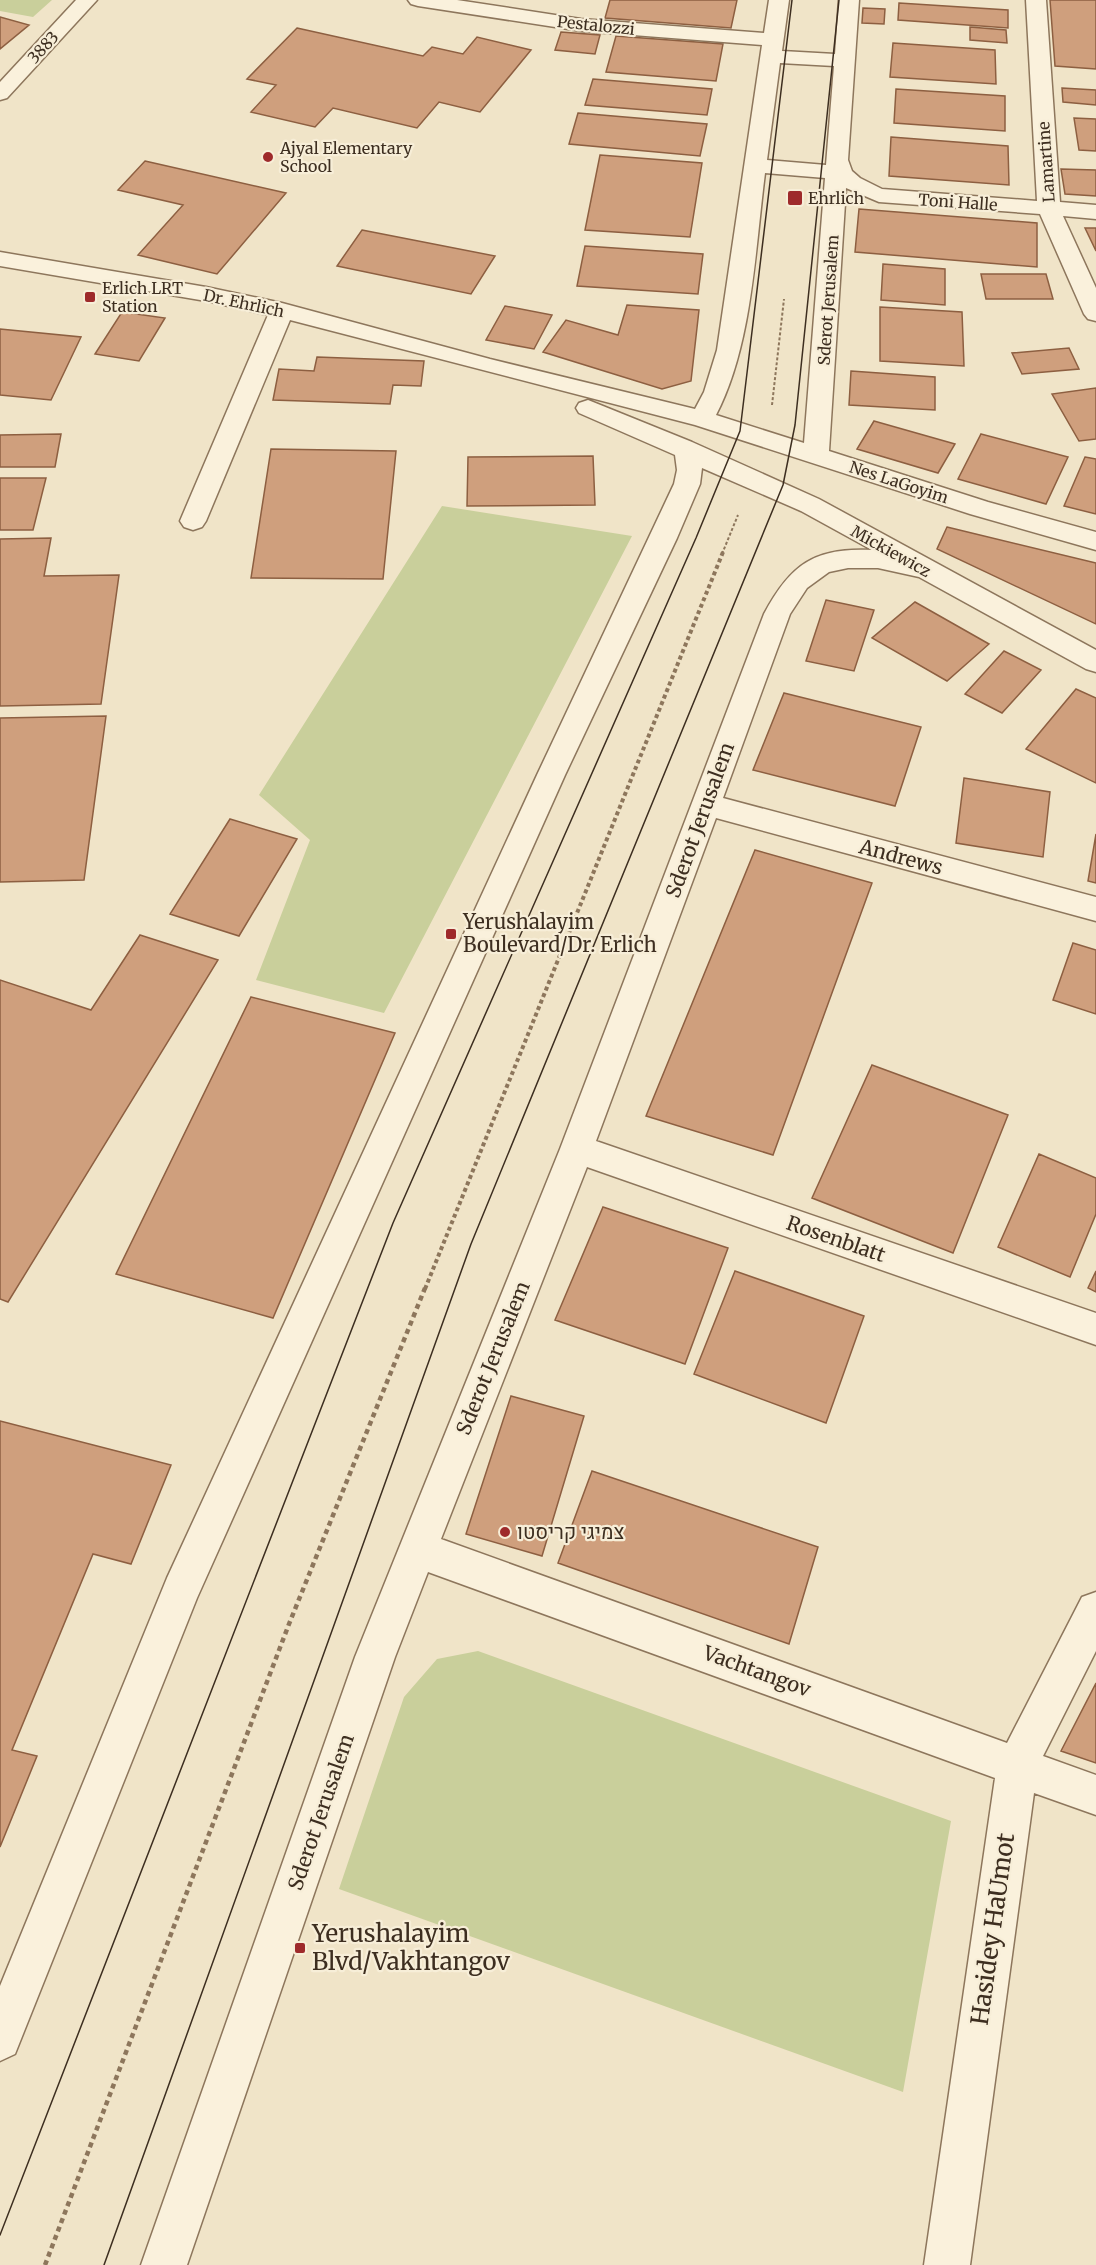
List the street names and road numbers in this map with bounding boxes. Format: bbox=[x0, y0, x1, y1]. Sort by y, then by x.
street label: Pestalozzi bbox=[556, 11, 636, 39]
street label: 3883 bbox=[23, 27, 63, 67]
street label: Lamartine bbox=[1033, 121, 1059, 203]
street label: Toni Halle bbox=[918, 189, 998, 215]
street label: Sderot Jerusalem bbox=[813, 234, 843, 366]
street label: Dr. Ehrlich bbox=[202, 285, 287, 321]
street label: Nes LaGoyim bbox=[847, 457, 951, 507]
street label: Mickiewicz bbox=[848, 521, 935, 581]
street label: Sderot Jerusalem bbox=[660, 739, 739, 901]
street label: Andrews bbox=[856, 833, 946, 880]
street label: Rosenblatt bbox=[783, 1210, 889, 1267]
street label: Sderot Jerusalem bbox=[450, 1277, 535, 1438]
street label: Vachtangov bbox=[699, 1639, 815, 1702]
street label: Sderot Jerusalem bbox=[282, 1730, 359, 1893]
street label: Hasidey HaUmot bbox=[964, 1830, 1021, 2027]

